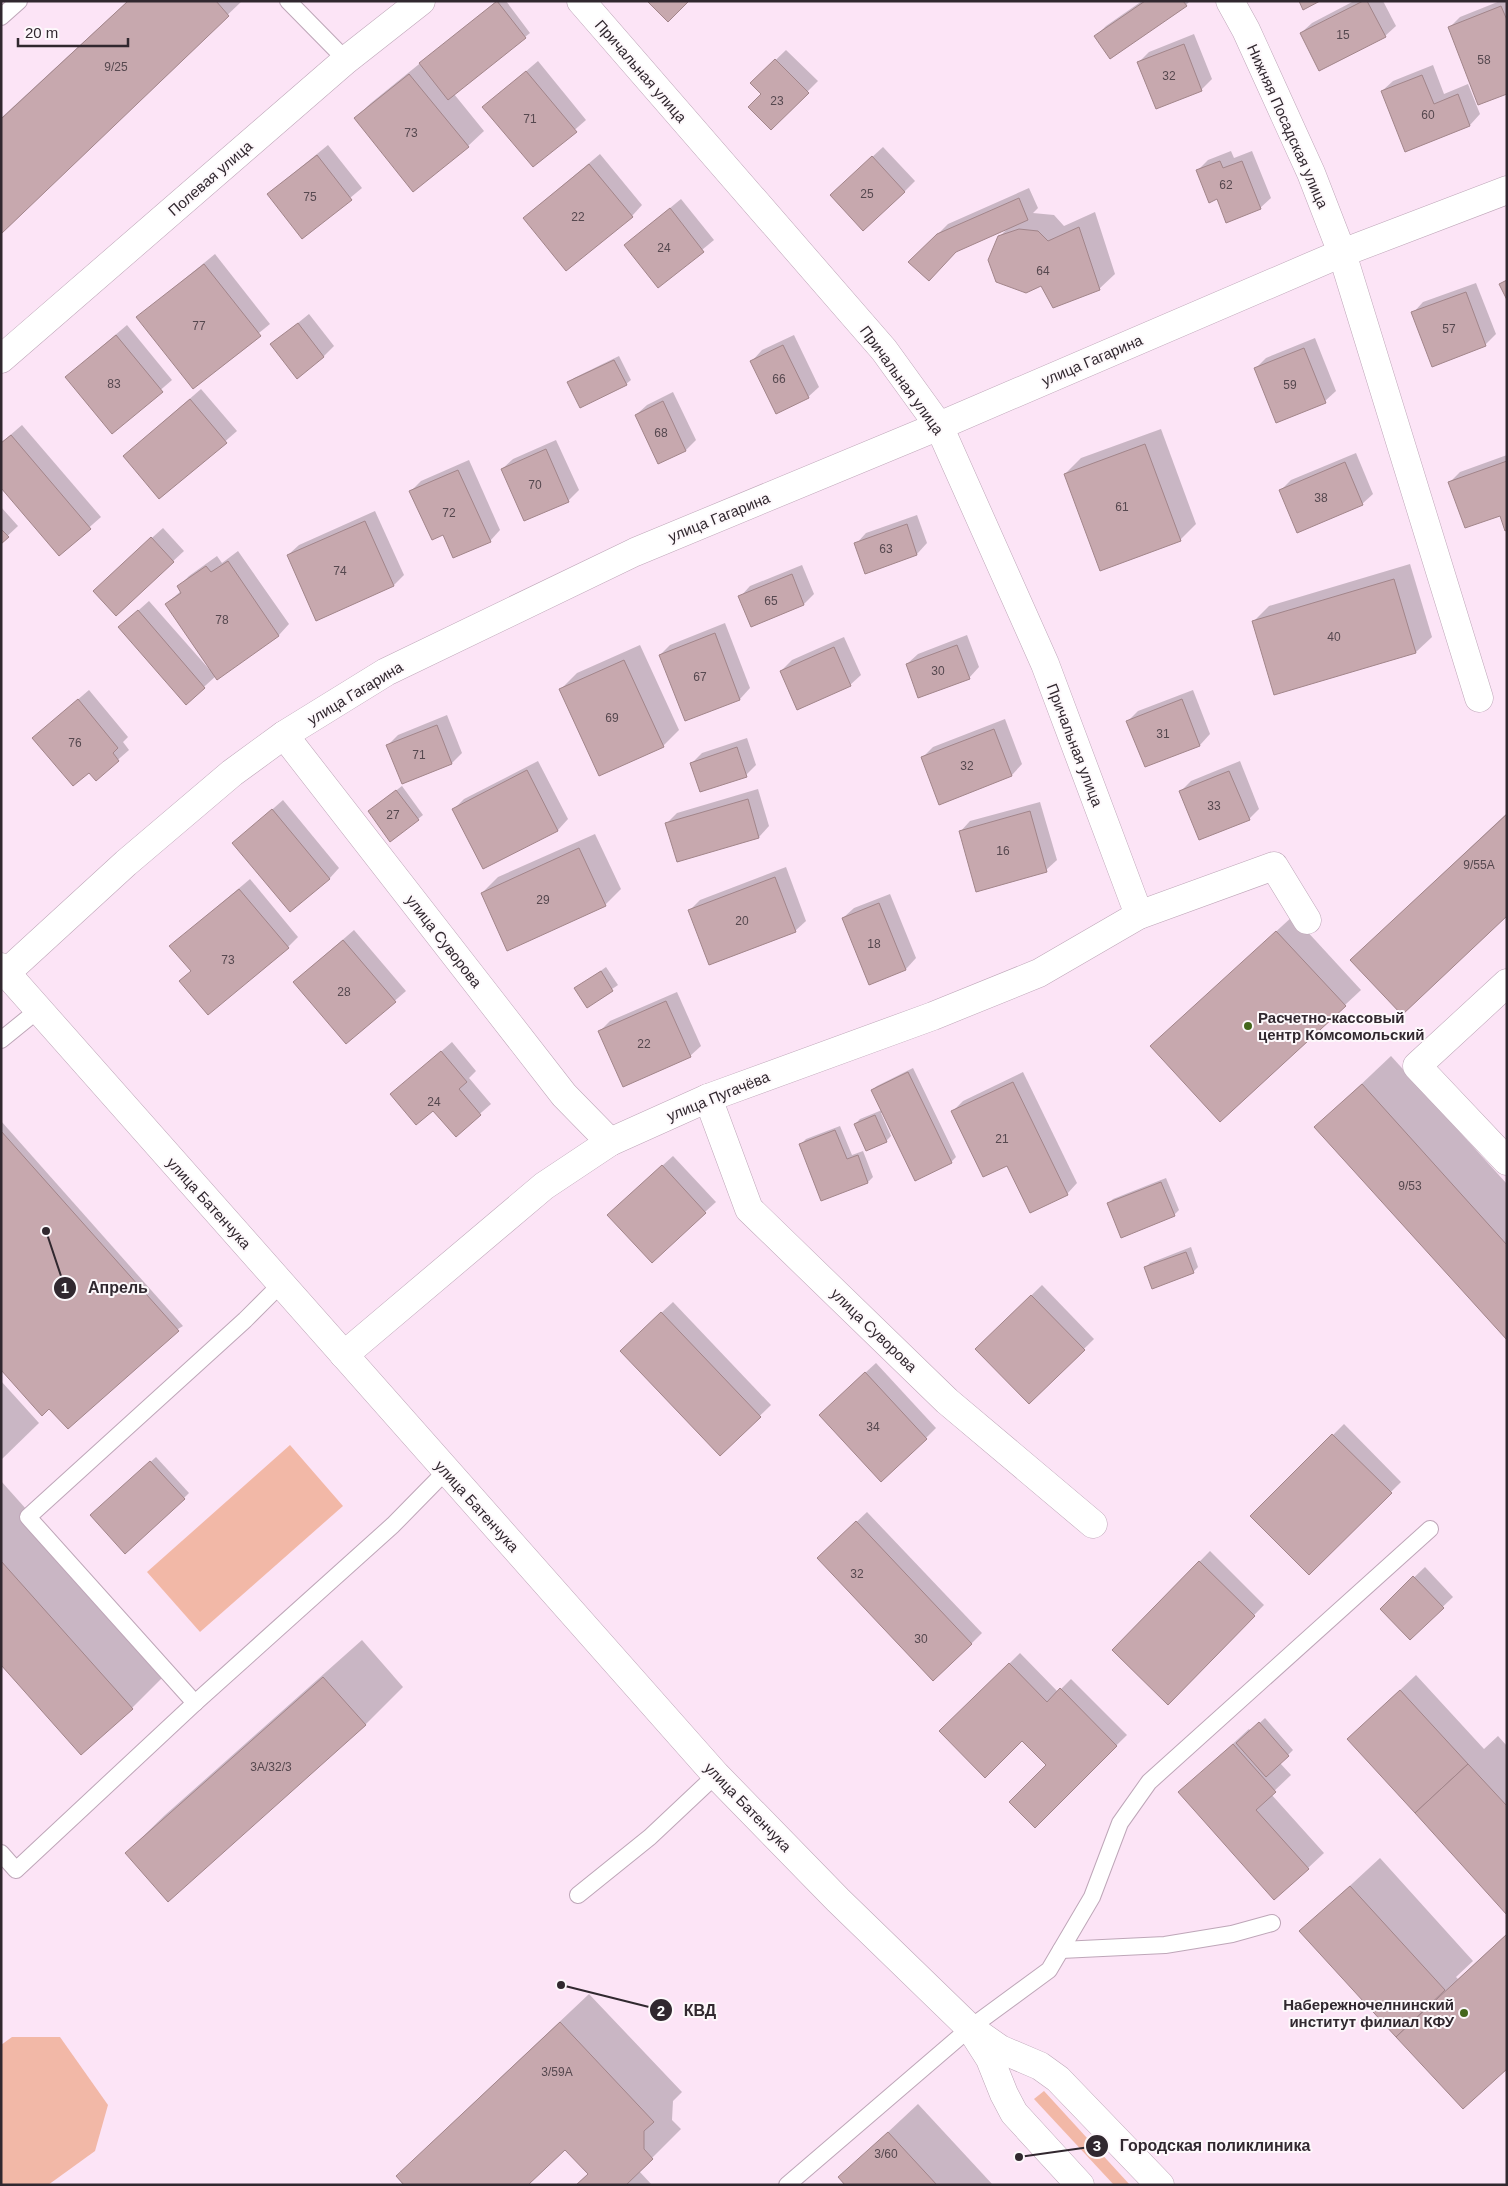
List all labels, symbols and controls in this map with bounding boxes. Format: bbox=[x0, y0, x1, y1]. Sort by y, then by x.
scale bar bbox=[18, 15, 128, 47]
street label: Причальная улица bbox=[592, 16, 691, 126]
text: 20 m bbox=[25, 24, 58, 41]
house number: 15 bbox=[1336, 28, 1350, 42]
street label: Нижняя Посадская улица bbox=[1244, 41, 1332, 211]
house number: 58 bbox=[1477, 53, 1491, 67]
house number: 9/25 bbox=[104, 60, 128, 74]
house number: 32 bbox=[1162, 69, 1176, 83]
house number: 23 bbox=[770, 94, 784, 108]
house number: 60 bbox=[1421, 108, 1435, 122]
house number: 71 bbox=[523, 112, 537, 126]
house number: 73 bbox=[404, 126, 418, 140]
street label: Полевая улица bbox=[165, 137, 256, 219]
house number: 62 bbox=[1219, 178, 1233, 192]
house number: 25 bbox=[860, 187, 874, 201]
house number: 75 bbox=[303, 190, 317, 204]
house number: 22 bbox=[571, 210, 585, 224]
house number: 24 bbox=[657, 241, 671, 255]
house number: 64 bbox=[1036, 264, 1050, 278]
house number: 77 bbox=[192, 319, 206, 333]
street label: Причальная улица bbox=[857, 322, 948, 438]
house number: 57 bbox=[1442, 322, 1456, 336]
street label: улица Гагарина bbox=[1039, 331, 1146, 389]
house number: 66 bbox=[772, 372, 786, 386]
house number: 83 bbox=[107, 377, 121, 391]
house number: 59 bbox=[1283, 378, 1297, 392]
house number: 68 bbox=[654, 426, 668, 440]
house number: 70 bbox=[528, 478, 542, 492]
street label: улица Гагарина bbox=[666, 489, 773, 545]
house number: 38 bbox=[1314, 491, 1328, 505]
house number: 61 bbox=[1115, 500, 1129, 514]
house number: 72 bbox=[442, 506, 456, 520]
house number: 63 bbox=[879, 542, 893, 556]
house number: 74 bbox=[333, 564, 347, 578]
house number: 65 bbox=[764, 594, 778, 608]
house number: 78 bbox=[215, 613, 229, 627]
house number: 40 bbox=[1327, 630, 1341, 644]
street label: улица Гагарина bbox=[304, 658, 406, 728]
house number: 30 bbox=[931, 664, 945, 678]
house number: 67 bbox=[693, 670, 707, 684]
street label: Причальная улица bbox=[1044, 681, 1107, 810]
house number: 69 bbox=[605, 711, 619, 725]
house number: 31 bbox=[1156, 727, 1170, 741]
house number: 76 bbox=[68, 736, 82, 750]
house number: 71 bbox=[412, 748, 426, 762]
house number: 32 bbox=[960, 759, 974, 773]
house number: 33 bbox=[1207, 799, 1221, 813]
house number: 27 bbox=[386, 808, 400, 822]
house number: 16 bbox=[996, 844, 1010, 858]
house number: 9/55А bbox=[1463, 858, 1495, 872]
street label: улица Суворова bbox=[403, 891, 486, 991]
house number: 29 bbox=[536, 893, 550, 907]
house number: 20 bbox=[735, 914, 749, 928]
house number: 18 bbox=[867, 937, 881, 951]
house number: 73 bbox=[221, 953, 235, 967]
house number: 28 bbox=[337, 985, 351, 999]
place label: Расчетно-кассовый центр Комсомольский bbox=[1258, 1009, 1424, 1043]
marker: Расчетно-кассовый центр Комсомольский bbox=[1242, 1020, 1254, 1032]
house number: 22 bbox=[637, 1037, 651, 1051]
street label: улица Пугачёва bbox=[664, 1067, 772, 1124]
house number: 24 bbox=[427, 1095, 441, 1109]
house number: 21 bbox=[995, 1132, 1009, 1146]
street label: улица Батенчука bbox=[163, 1154, 255, 1253]
house number: 9/53 bbox=[1398, 1179, 1422, 1193]
callout: Апрель bbox=[53, 1272, 158, 1303]
text: 1 bbox=[61, 1279, 69, 1296]
text: Апрель bbox=[88, 1279, 148, 1296]
street label: улица Суворова bbox=[828, 1285, 921, 1376]
house number: 34 bbox=[866, 1420, 880, 1434]
street label: улица Батенчука bbox=[431, 1457, 523, 1556]
house number: 32 bbox=[850, 1567, 864, 1581]
house number: 30 bbox=[914, 1632, 928, 1646]
street label: улица Батенчука bbox=[701, 1759, 795, 1856]
house number: 3А/32/3 bbox=[250, 1760, 292, 1774]
callout: КВД bbox=[648, 1995, 726, 2026]
place label: Набережночелнинский институт филиал КФУ bbox=[1283, 1996, 1455, 2030]
text: 2 bbox=[657, 2002, 665, 2019]
text: КВД bbox=[684, 2002, 717, 2019]
marker: Набережночелнинский институт филиал КФУ bbox=[1458, 2007, 1470, 2019]
house number: 3/59А bbox=[541, 2065, 573, 2079]
callout: Городская поликлиника bbox=[1085, 2130, 1320, 2161]
text: 3 bbox=[1093, 2137, 1101, 2154]
text: Городская поликлиника bbox=[1120, 2137, 1310, 2154]
house number: 3/60 bbox=[874, 2147, 898, 2161]

